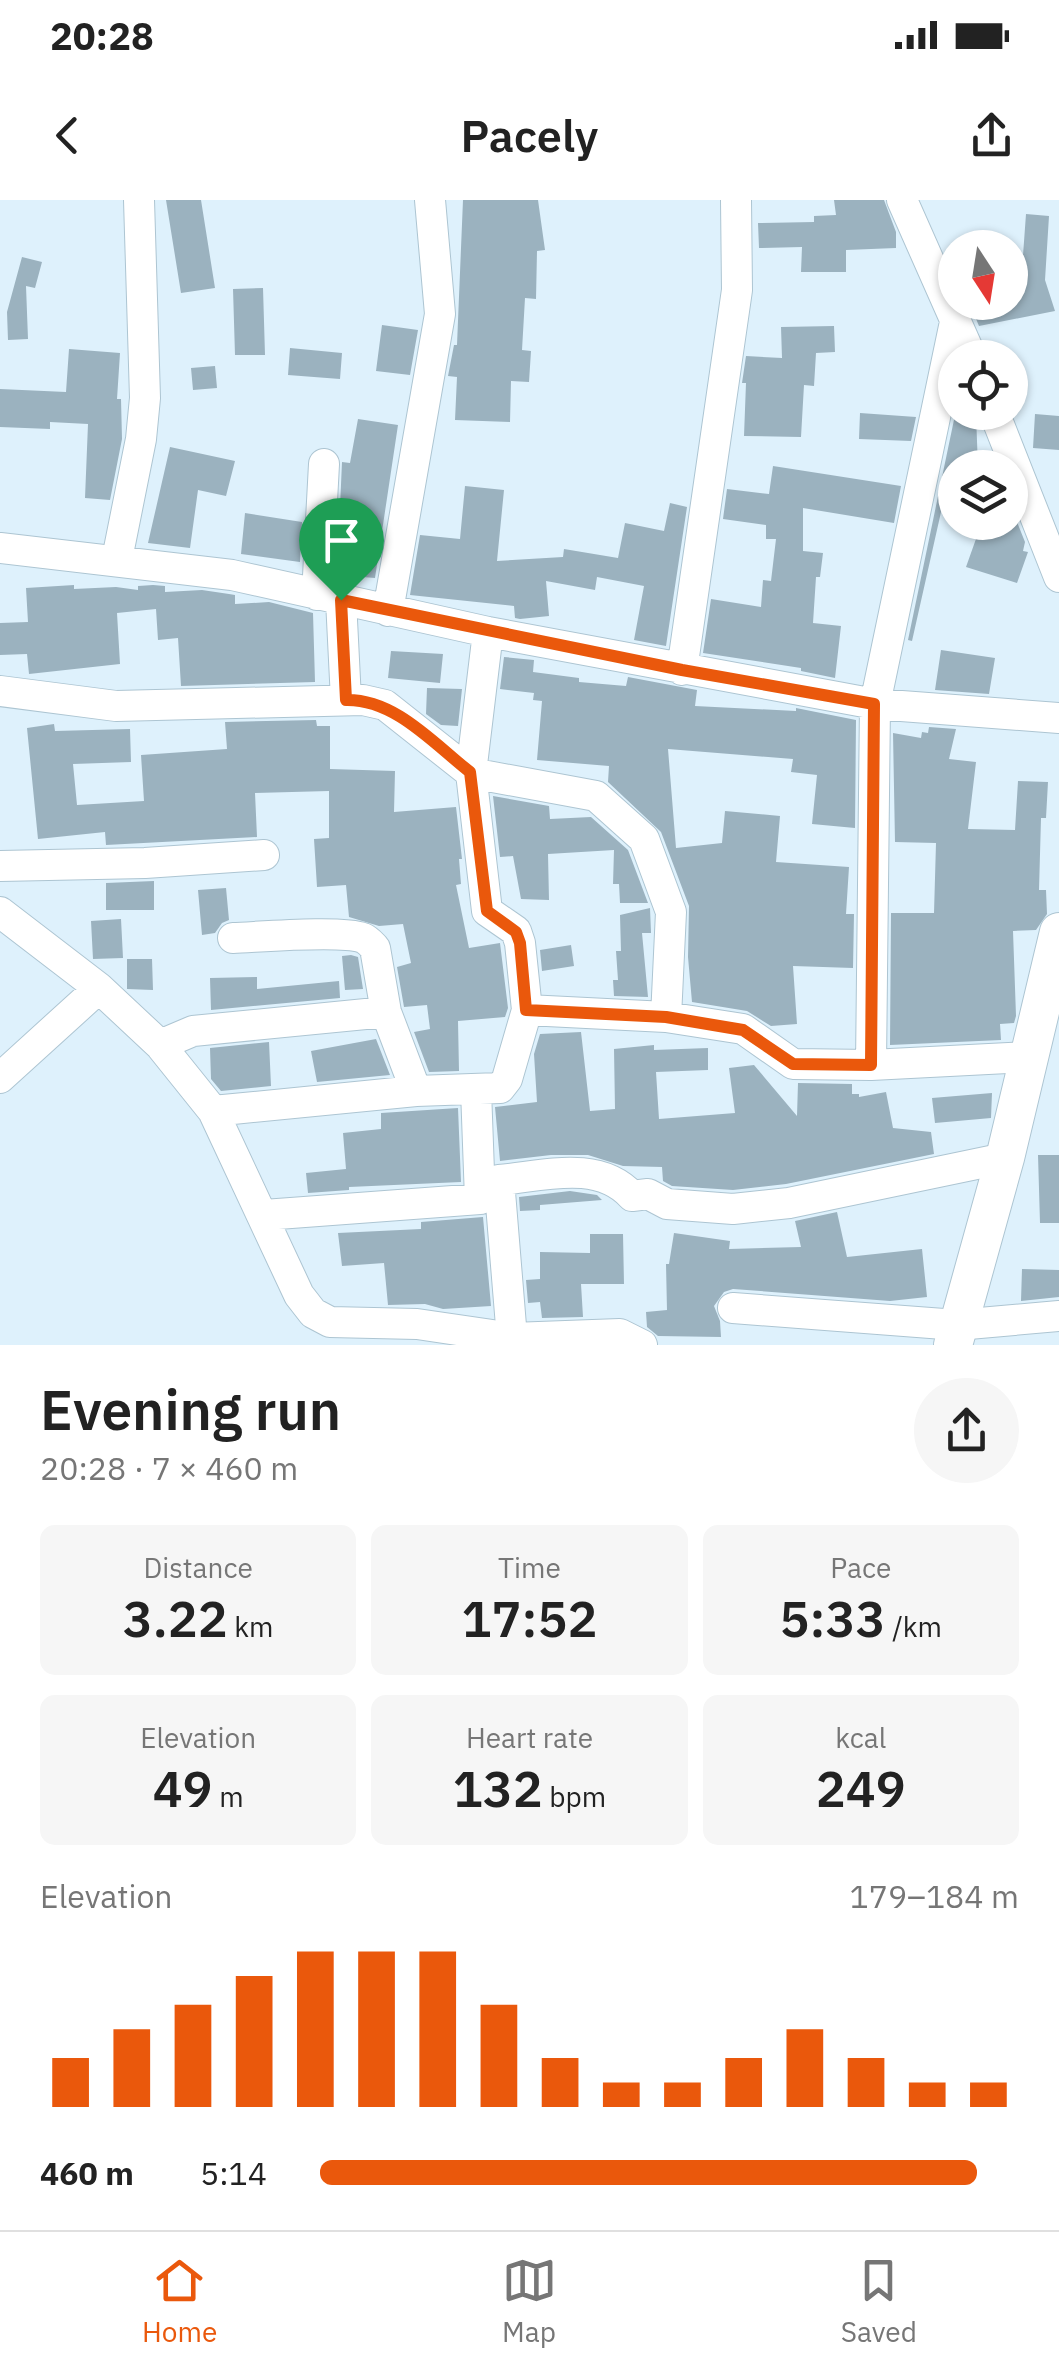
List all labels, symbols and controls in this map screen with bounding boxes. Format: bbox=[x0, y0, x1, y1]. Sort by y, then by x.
text: 20:28 bbox=[50, 11, 154, 60]
text: Pacely bbox=[461, 106, 598, 164]
icon: back bbox=[40, 108, 95, 163]
icon: share bbox=[964, 108, 1019, 163]
north arrow bbox=[938, 230, 1028, 320]
map controls bbox=[938, 230, 1028, 540]
button: locate bbox=[938, 340, 1028, 430]
button: layers bbox=[938, 450, 1028, 540]
pin bbox=[299, 498, 384, 601]
icon: arrive bbox=[314, 513, 369, 568]
text: Evening run bbox=[40, 1374, 341, 1445]
button: share bbox=[914, 1378, 1019, 1483]
text: 20:28 · 7 × 460 m bbox=[40, 1447, 298, 1489]
text: Distance bbox=[144, 1549, 253, 1586]
text: Time bbox=[498, 1549, 561, 1586]
text: Pace bbox=[830, 1549, 891, 1586]
text: 3.22 bbox=[123, 1586, 228, 1651]
text: 17:52 bbox=[462, 1586, 597, 1651]
text: 5:33 bbox=[780, 1586, 886, 1651]
text: km bbox=[228, 1608, 274, 1645]
text: /km bbox=[886, 1608, 942, 1645]
text: Elevation bbox=[140, 1719, 256, 1756]
text: Heart rate bbox=[466, 1719, 593, 1756]
text: kcal bbox=[835, 1719, 886, 1756]
text: 49 bbox=[153, 1756, 213, 1821]
text: 132 bbox=[453, 1756, 543, 1821]
text: 249 bbox=[816, 1756, 906, 1821]
text: m bbox=[213, 1778, 244, 1815]
text: bpm bbox=[543, 1778, 606, 1815]
text: Elevation bbox=[40, 1875, 173, 1917]
text: 179–184 m bbox=[849, 1875, 1019, 1917]
text: 460 m bbox=[40, 2152, 134, 2194]
text: 5:14 bbox=[200, 2152, 267, 2194]
tab: Home bbox=[142, 2253, 217, 2350]
tab: Map bbox=[502, 2253, 557, 2350]
tab: Saved bbox=[841, 2253, 917, 2350]

